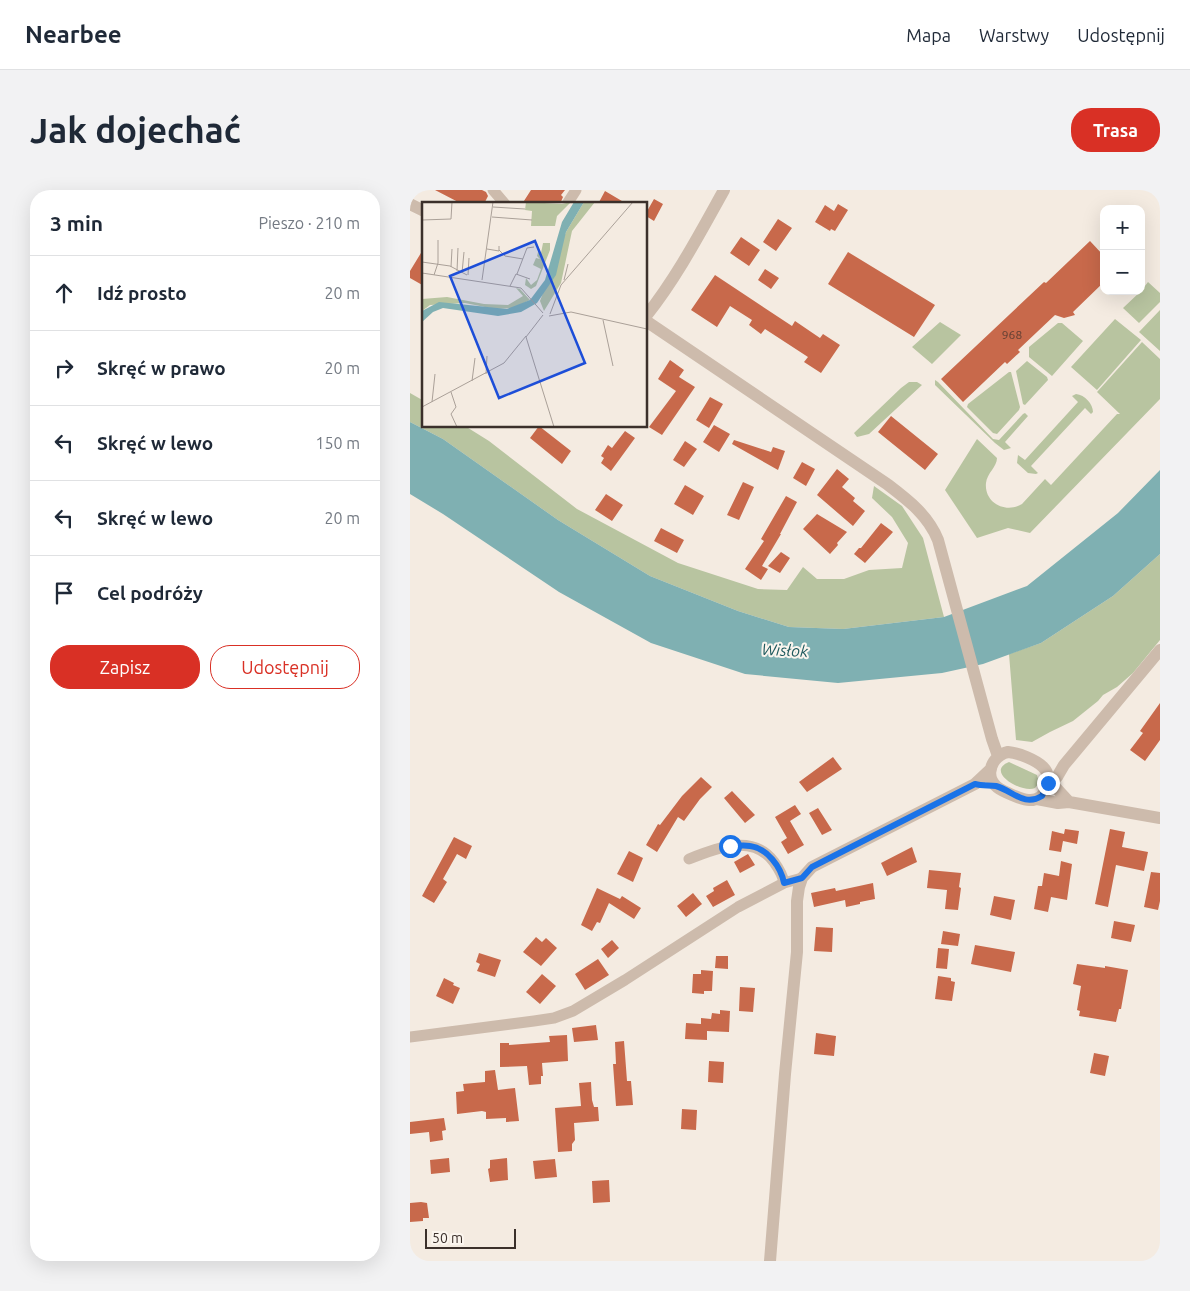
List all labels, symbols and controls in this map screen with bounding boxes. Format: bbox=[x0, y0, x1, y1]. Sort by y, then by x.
text: Nearbee bbox=[25, 21, 122, 48]
text: Mapa bbox=[906, 25, 951, 45]
text: Warstwy bbox=[979, 25, 1049, 45]
text: Udostępnij bbox=[1077, 25, 1165, 45]
button: Trasa bbox=[1071, 108, 1160, 152]
text: Jak dojechać bbox=[30, 110, 241, 150]
inset map bbox=[422, 202, 648, 428]
map controls bbox=[1100, 205, 1145, 295]
button: + bbox=[1100, 205, 1145, 250]
text: 3 min bbox=[50, 211, 103, 235]
text: Pieszo · 210 m bbox=[258, 214, 360, 232]
button: − bbox=[1100, 250, 1145, 295]
icon: ahead bbox=[50, 279, 78, 307]
text: Idź prosto bbox=[97, 282, 187, 304]
text: 20 m bbox=[324, 284, 360, 302]
house number: 968 bbox=[1002, 328, 1022, 341]
icon: right bbox=[50, 354, 78, 382]
text: Skręć w prawo bbox=[97, 357, 226, 379]
text: 20 m bbox=[324, 359, 360, 377]
icon: left bbox=[50, 429, 78, 457]
text: Skręć w lewo bbox=[97, 432, 213, 454]
text: 150 m bbox=[315, 434, 360, 452]
icon: left bbox=[50, 504, 78, 532]
text: Skręć w lewo bbox=[97, 507, 213, 529]
text: 20 m bbox=[324, 509, 360, 527]
icon: arrive bbox=[50, 579, 78, 607]
text: Cel podróży bbox=[97, 582, 203, 604]
water label: Wisłok bbox=[761, 640, 809, 660]
button: Zapisz bbox=[50, 645, 200, 689]
button: Udostępnij bbox=[210, 645, 360, 689]
route end bbox=[1037, 772, 1060, 795]
route start bbox=[719, 835, 742, 858]
scale bar bbox=[425, 1226, 516, 1249]
text: 50 m bbox=[432, 1230, 463, 1246]

